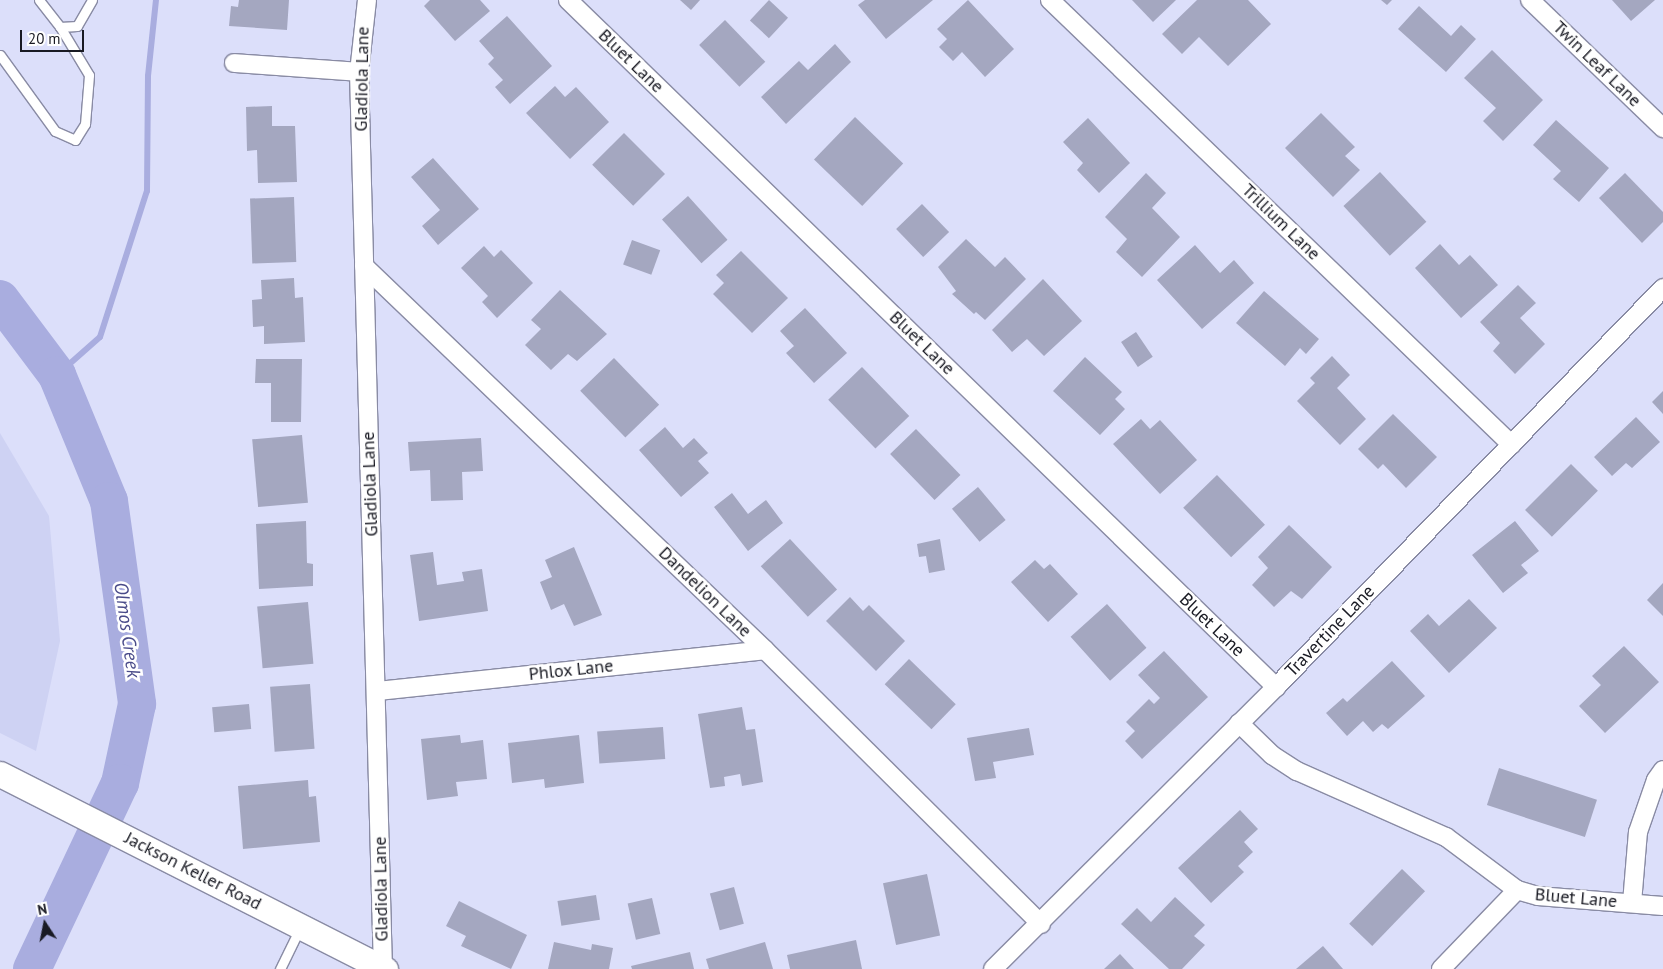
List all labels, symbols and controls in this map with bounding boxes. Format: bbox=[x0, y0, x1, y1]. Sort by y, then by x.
street label: Twin Leaf Lane bbox=[1548, 17, 1646, 111]
scale bar bbox=[22, 20, 86, 52]
street label: Bluet Lane bbox=[594, 25, 668, 97]
street label: Gladiola Lane bbox=[350, 26, 374, 132]
text: 20 m bbox=[28, 29, 61, 48]
street label: Trillium Lane bbox=[1237, 179, 1325, 265]
street label: Bluet Lane bbox=[885, 307, 959, 379]
street label: Gladiola Lane bbox=[357, 431, 383, 537]
street label: Dandelion Lane bbox=[654, 542, 756, 642]
water label: Olmos Creek bbox=[109, 581, 145, 679]
street label: Travertine Lane bbox=[1281, 581, 1379, 681]
street label: Bluet Lane bbox=[1175, 589, 1249, 661]
street label: Phlox Lane bbox=[527, 655, 615, 685]
street label: Jackson Keller Road bbox=[121, 827, 265, 915]
street label: Gladiola Lane bbox=[369, 836, 393, 942]
street label: Bluet Lane bbox=[1534, 884, 1618, 912]
north arrow bbox=[20, 899, 70, 949]
text: N bbox=[36, 900, 48, 919]

